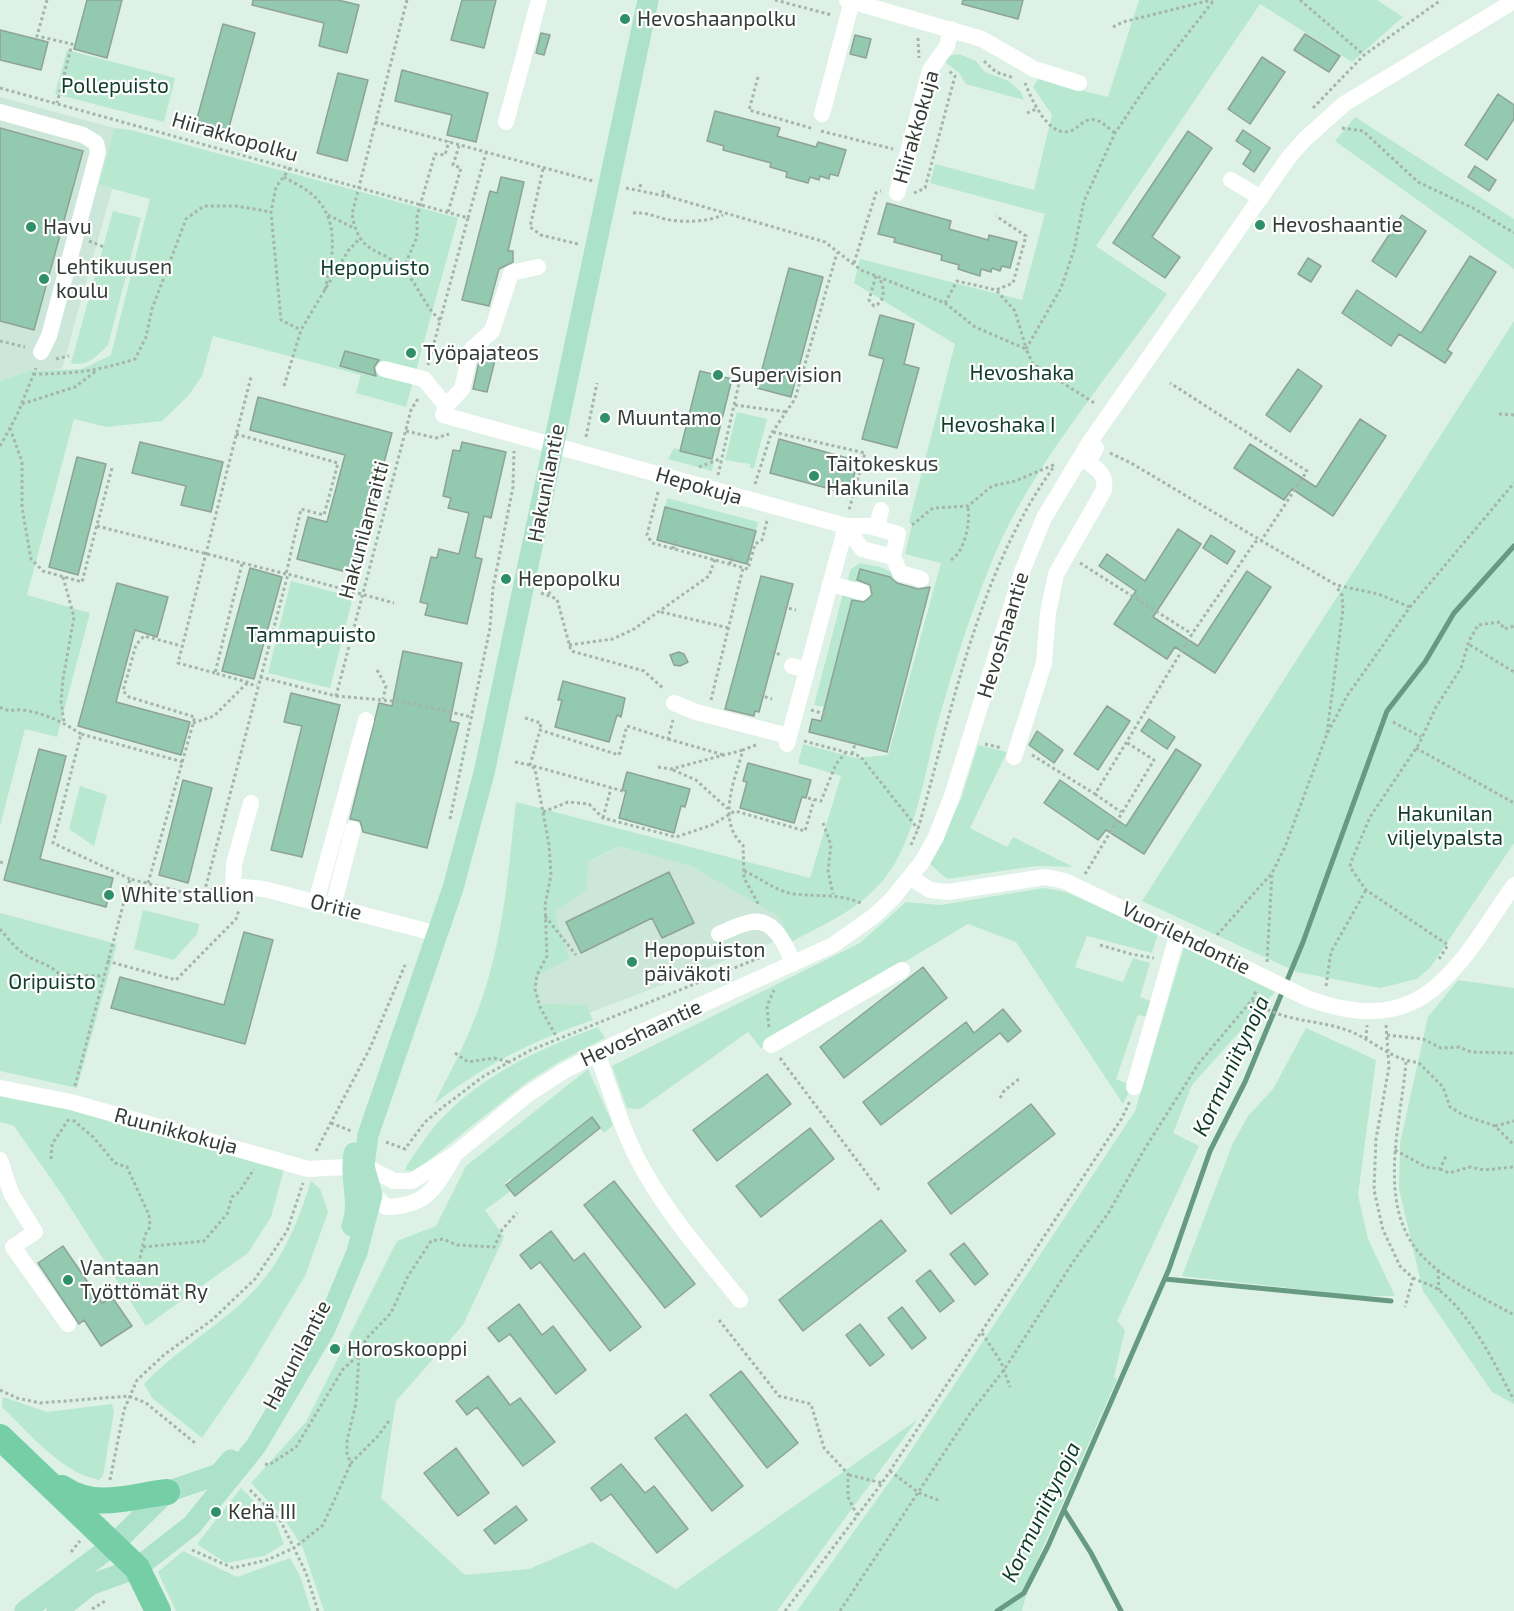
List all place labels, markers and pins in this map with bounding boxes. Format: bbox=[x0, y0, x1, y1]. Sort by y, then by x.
place label: Hevoshaanpolku bbox=[637, 6, 796, 32]
marker: Hevoshaanpolku bbox=[618, 12, 632, 26]
place label: Hevoshaantie bbox=[1272, 212, 1403, 238]
place label: Havu bbox=[43, 214, 92, 240]
marker: Hevoshaantie bbox=[1253, 218, 1267, 232]
marker: Havu bbox=[24, 220, 38, 234]
place label: Lehtikuusen koulu bbox=[56, 254, 172, 304]
marker: Lehtikuusen koulu bbox=[37, 272, 51, 286]
place label: Työpajateos bbox=[423, 340, 539, 366]
marker: Työpajateos bbox=[404, 346, 418, 360]
place label: Supervision bbox=[730, 362, 842, 388]
marker: Supervision bbox=[711, 368, 725, 382]
place label: Muuntamo bbox=[617, 405, 721, 431]
marker: Muuntamo bbox=[598, 411, 612, 425]
place label: Taitokeskus Hakunila bbox=[826, 451, 939, 501]
marker: Taitokeskus Hakunila bbox=[807, 469, 821, 483]
place label: Hepopolku bbox=[518, 566, 620, 592]
marker: Hepopolku bbox=[499, 572, 513, 586]
place label: White stallion bbox=[121, 882, 254, 908]
marker: White stallion bbox=[102, 888, 116, 902]
place label: Hepopuiston päiväkoti bbox=[644, 937, 766, 987]
marker: Hepopuiston päiväkoti bbox=[625, 955, 639, 969]
place label: Vantaan Työttömät Ry bbox=[80, 1255, 208, 1305]
marker: Vantaan Työttömät Ry bbox=[61, 1273, 75, 1287]
place label: Horoskooppi bbox=[347, 1336, 467, 1362]
marker: Horoskooppi bbox=[328, 1342, 342, 1356]
place label: Kehä III bbox=[228, 1499, 296, 1525]
marker: Kehä III bbox=[209, 1505, 223, 1519]

